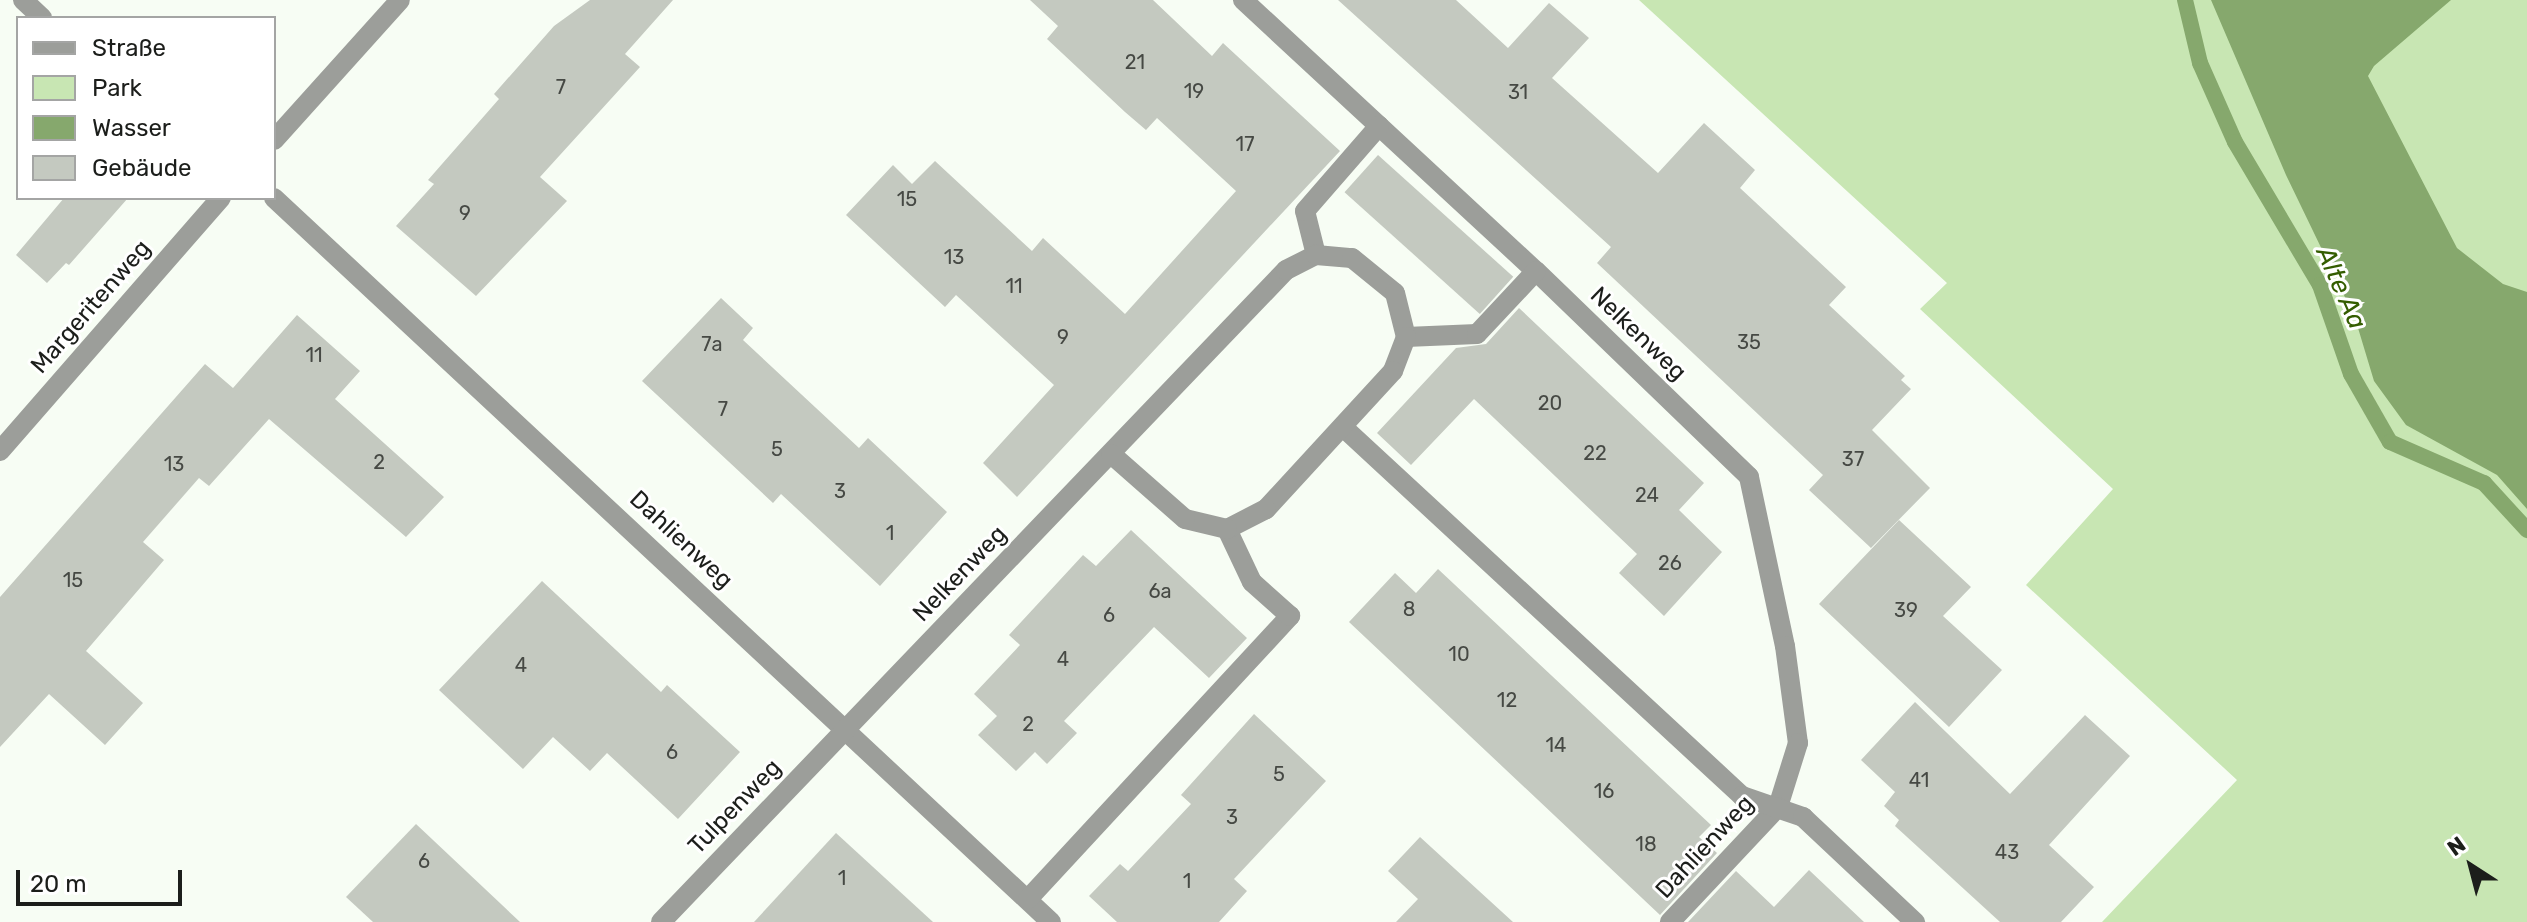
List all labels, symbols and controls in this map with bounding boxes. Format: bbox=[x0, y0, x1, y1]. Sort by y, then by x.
legend bbox=[16, 16, 276, 200]
text: Straße bbox=[92, 34, 166, 62]
house number: 21 bbox=[1125, 50, 1145, 74]
text: Park bbox=[92, 74, 142, 102]
house number: 7 bbox=[556, 75, 566, 99]
house number: 19 bbox=[1184, 79, 1204, 103]
house number: 31 bbox=[1508, 80, 1528, 104]
text: Wasser bbox=[92, 114, 171, 142]
house number: 17 bbox=[1236, 132, 1254, 156]
text: Gebäude bbox=[92, 154, 191, 182]
house number: 15 bbox=[897, 187, 917, 211]
house number: 9 bbox=[459, 201, 471, 225]
street label: Margeritenweg bbox=[25, 234, 157, 380]
water label: Alte Aa bbox=[2309, 242, 2373, 334]
house number: 13 bbox=[944, 245, 964, 269]
house number: 11 bbox=[1005, 274, 1023, 298]
street label: Nelkenweg bbox=[1584, 281, 1692, 387]
house number: 9 bbox=[1057, 325, 1069, 349]
house number: 35 bbox=[1737, 330, 1761, 354]
house number: 7a bbox=[701, 332, 723, 356]
house number: 11 bbox=[305, 343, 323, 367]
house number: 20 bbox=[1538, 391, 1562, 415]
house number: 7 bbox=[718, 397, 728, 421]
house number: 5 bbox=[771, 437, 783, 461]
house number: 22 bbox=[1583, 441, 1607, 465]
house number: 37 bbox=[1842, 447, 1864, 471]
house number: 2 bbox=[373, 450, 385, 474]
house number: 13 bbox=[164, 452, 184, 476]
house number: 3 bbox=[834, 479, 846, 503]
house number: 24 bbox=[1635, 483, 1659, 507]
street label: Dahlienweg bbox=[623, 485, 739, 595]
street label: Nelkenweg bbox=[907, 520, 1013, 628]
house number: 1 bbox=[886, 521, 894, 545]
house number: 26 bbox=[1658, 551, 1682, 575]
house number: 15 bbox=[63, 568, 83, 592]
house number: 6a bbox=[1148, 579, 1172, 603]
house number: 8 bbox=[1403, 597, 1415, 621]
house number: 39 bbox=[1894, 598, 1918, 622]
house number: 6 bbox=[1103, 603, 1115, 627]
house number: 10 bbox=[1448, 642, 1470, 666]
house number: 4 bbox=[1057, 647, 1069, 671]
house number: 4 bbox=[515, 653, 527, 677]
house number: 12 bbox=[1497, 688, 1517, 712]
house number: 2 bbox=[1022, 712, 1034, 736]
house number: 14 bbox=[1546, 733, 1566, 757]
house number: 6 bbox=[666, 740, 678, 764]
street label: Tulpenweg bbox=[683, 753, 787, 861]
house number: 5 bbox=[1273, 762, 1285, 786]
house number: 41 bbox=[1909, 768, 1929, 792]
house number: 16 bbox=[1594, 779, 1614, 803]
street label: Dahlienweg bbox=[1650, 789, 1760, 905]
house number: 3 bbox=[1226, 805, 1238, 829]
north arrow bbox=[2431, 826, 2511, 906]
text: N bbox=[2442, 831, 2471, 862]
house number: 18 bbox=[1635, 832, 1657, 856]
house number: 43 bbox=[1995, 840, 2019, 864]
house number: 6 bbox=[418, 849, 430, 873]
scale bar bbox=[20, 854, 186, 904]
house number: 1 bbox=[838, 866, 846, 890]
house number: 1 bbox=[1183, 869, 1191, 893]
text: 20 m bbox=[30, 870, 87, 898]

